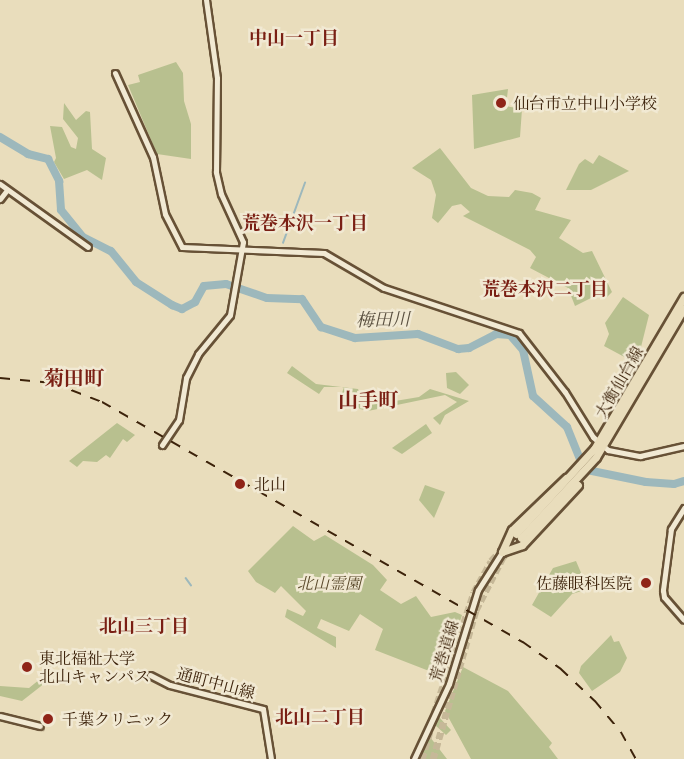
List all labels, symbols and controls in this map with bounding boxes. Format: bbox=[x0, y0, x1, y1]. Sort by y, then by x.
district label: 中山一丁目 bbox=[249, 27, 339, 49]
place label: 仙台市立中山小学校 bbox=[513, 93, 657, 113]
marker: 仙台市立中山小学校 bbox=[494, 96, 508, 110]
district label: 荒巻本沢一丁目 bbox=[242, 212, 368, 234]
district label: 荒巻本沢二丁目 bbox=[482, 278, 608, 300]
water label: 梅田川 bbox=[356, 309, 410, 331]
street label: 大衡仙台線 bbox=[591, 343, 647, 421]
district label: 菊田町 bbox=[44, 366, 104, 390]
district label: 山手町 bbox=[338, 388, 398, 412]
place label: 北山 bbox=[254, 474, 286, 494]
marker: 北山 bbox=[231, 475, 249, 493]
park label: 北山霊園 bbox=[297, 573, 361, 593]
place label: 佐藤眼科医院 bbox=[536, 573, 632, 593]
marker: 佐藤眼科医院 bbox=[637, 574, 655, 592]
district label: 北山三丁目 bbox=[99, 615, 189, 637]
street label: 荒巻道線 bbox=[425, 618, 463, 684]
place label: 東北福祉大学 北山キャンパス bbox=[39, 648, 151, 686]
marker: 東北福祉大学 北山キャンパス bbox=[20, 660, 34, 674]
street label: 通町中山線 bbox=[175, 663, 257, 703]
district label: 北山二丁目 bbox=[275, 706, 365, 728]
place label: 千葉クリニック bbox=[62, 709, 174, 729]
marker: 千葉クリニック bbox=[39, 710, 57, 728]

